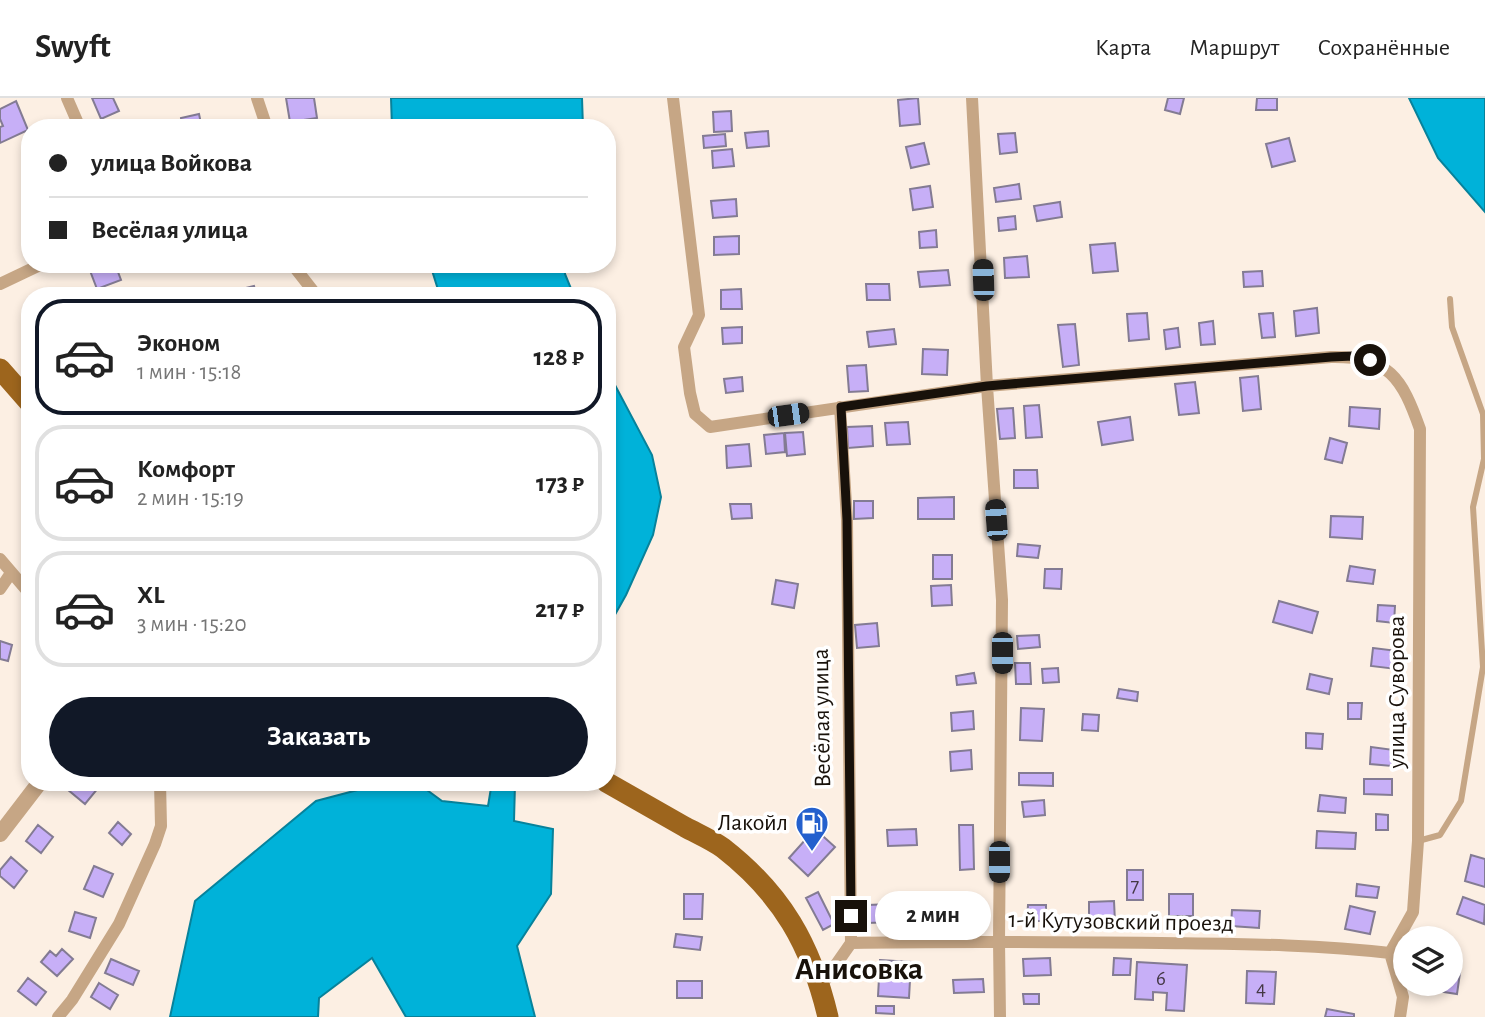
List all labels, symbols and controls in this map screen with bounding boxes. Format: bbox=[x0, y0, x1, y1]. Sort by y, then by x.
text: Swyft bbox=[35, 31, 111, 64]
text: Карта bbox=[1095, 36, 1151, 60]
text: Маршрут bbox=[1189, 36, 1279, 60]
text: Сохранённые bbox=[1317, 36, 1450, 60]
text: улица Войкова bbox=[91, 150, 252, 176]
text: Весёлая улица bbox=[91, 217, 248, 243]
car bbox=[972, 259, 995, 301]
icon: car bbox=[53, 326, 116, 389]
text: Эконом bbox=[137, 330, 220, 356]
text: 128 ₽ bbox=[533, 344, 584, 370]
route start bbox=[1354, 344, 1386, 376]
text: 1 мин · 15:18 bbox=[137, 361, 241, 384]
car bbox=[766, 402, 811, 428]
icon: car bbox=[53, 452, 116, 515]
text: Комфорт bbox=[137, 456, 235, 482]
text: 173 ₽ bbox=[536, 470, 584, 496]
text: 2 мин · 15:19 bbox=[137, 487, 244, 510]
car bbox=[985, 498, 1008, 542]
icon: car bbox=[53, 578, 116, 641]
text: XL bbox=[137, 582, 164, 608]
text: 217 ₽ bbox=[535, 596, 584, 622]
text: 3 мин · 15:20 bbox=[137, 613, 247, 636]
street label: улица Суворова bbox=[1385, 615, 1409, 770]
car bbox=[992, 632, 1013, 674]
street label: Весёлая улица bbox=[809, 648, 835, 788]
button: Заказать bbox=[49, 697, 588, 777]
fuel station icon: Лакойл bbox=[793, 804, 831, 853]
place label: Лакойл bbox=[718, 811, 788, 835]
car bbox=[989, 841, 1010, 883]
house number: 7 bbox=[1131, 875, 1140, 896]
callout: 2 мин bbox=[876, 892, 991, 940]
route end bbox=[835, 900, 867, 932]
text: 2 мин bbox=[906, 904, 960, 927]
street label: 1-й Кутузовский проезд bbox=[1008, 908, 1234, 936]
map controls bbox=[1393, 926, 1463, 996]
button: layers bbox=[1393, 926, 1463, 996]
district label: Анисовка bbox=[795, 953, 923, 985]
house number: 6 bbox=[1156, 968, 1166, 989]
house number: 4 bbox=[1256, 978, 1266, 999]

